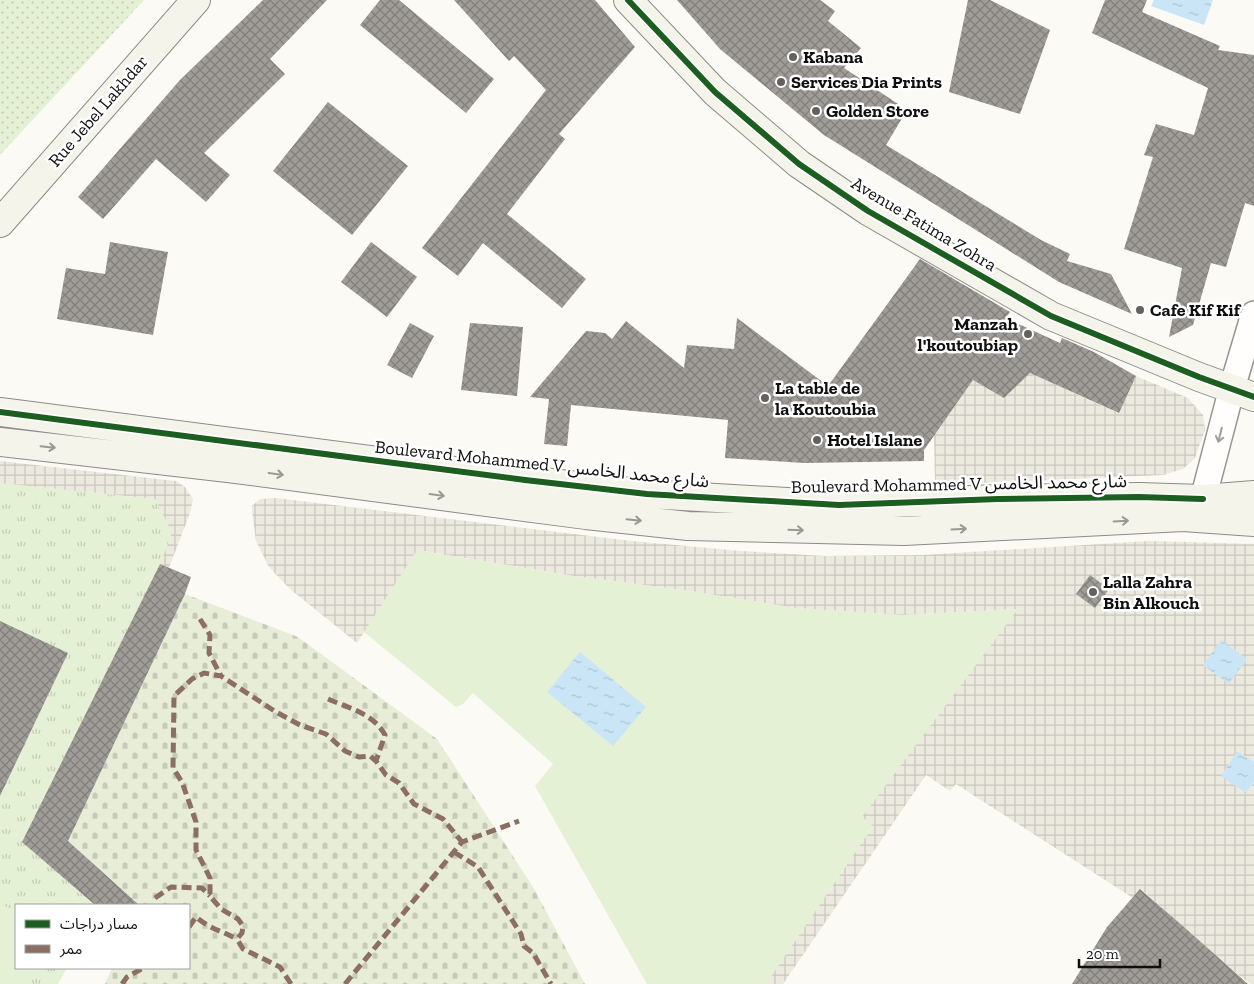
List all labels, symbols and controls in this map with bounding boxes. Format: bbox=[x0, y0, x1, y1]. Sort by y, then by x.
place label: Kabana bbox=[803, 46, 863, 68]
street label: Rue Jebel Lakhdar bbox=[44, 51, 152, 171]
marker: Kabana bbox=[787, 51, 799, 63]
place label: Services Dia Prints bbox=[791, 71, 942, 93]
marker: Services Dia Prints bbox=[775, 76, 787, 88]
place label: Golden Store bbox=[826, 100, 929, 122]
marker: Golden Store bbox=[810, 105, 822, 117]
street label: Avenue Fatima Zohra bbox=[847, 172, 1001, 276]
place label: Cafe Kif Kif bbox=[1150, 299, 1242, 321]
marker: Cafe Kif Kif bbox=[1134, 304, 1146, 316]
place label: Manzah l'koutoubiap bbox=[918, 313, 1019, 356]
marker: Manzah l'koutoubiap bbox=[1022, 328, 1034, 340]
place label: La table de la Koutoubia bbox=[775, 377, 876, 420]
marker: La table de la Koutoubia bbox=[759, 392, 771, 404]
one-way arrow bbox=[1214, 426, 1224, 442]
place label: Hotel Islane bbox=[827, 429, 922, 451]
marker: Hotel Islane bbox=[811, 434, 823, 446]
street label: Boulevard Mohammed V شارع محمد الخامس bbox=[373, 435, 710, 495]
one-way arrow bbox=[40, 442, 56, 452]
one-way arrow bbox=[268, 469, 284, 479]
street label: Boulevard Mohammed V شارع محمد الخامس bbox=[791, 470, 1127, 501]
one-way arrow bbox=[429, 491, 445, 501]
one-way arrow bbox=[626, 516, 642, 525]
one-way arrow bbox=[1112, 516, 1129, 526]
one-way arrow bbox=[951, 524, 967, 533]
one-way arrow bbox=[788, 525, 804, 535]
place label: Lalla Zahra Bin Alkouch bbox=[1103, 571, 1200, 614]
marker: Lalla Zahra Bin Alkouch bbox=[1087, 586, 1099, 598]
legend bbox=[15, 904, 190, 969]
text: مسار دراجات bbox=[60, 915, 138, 933]
scale bar bbox=[1079, 936, 1160, 968]
text: ممر bbox=[59, 940, 83, 958]
text: 20 m bbox=[1086, 945, 1119, 963]

